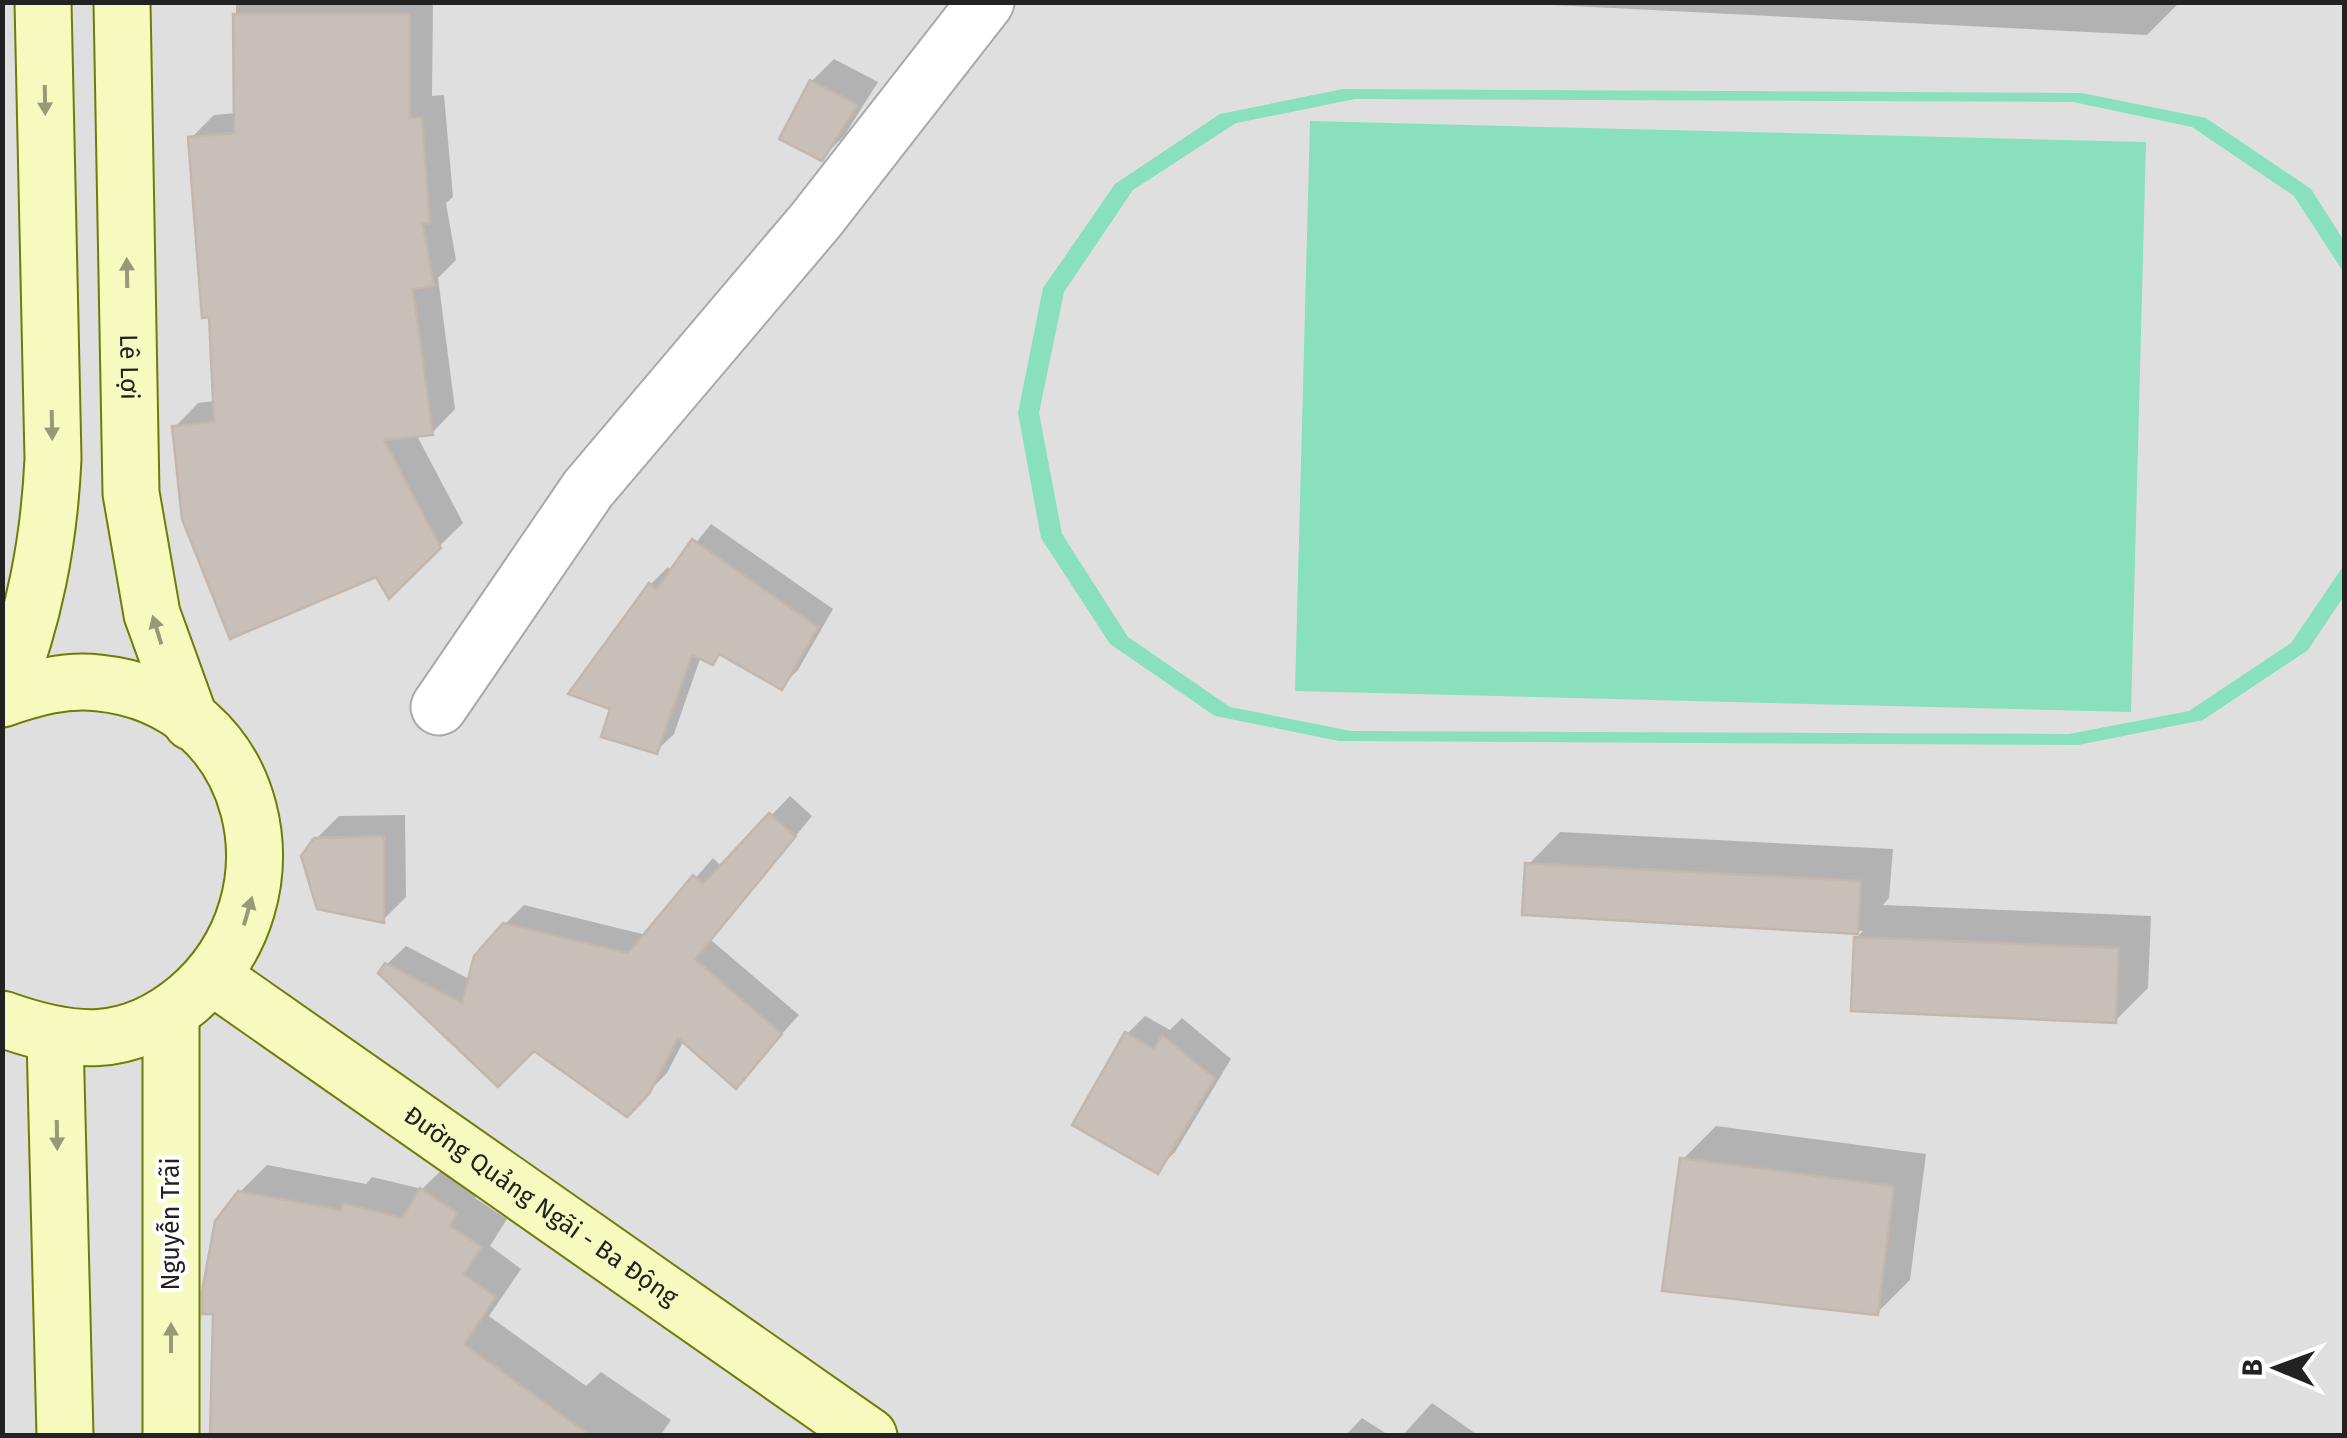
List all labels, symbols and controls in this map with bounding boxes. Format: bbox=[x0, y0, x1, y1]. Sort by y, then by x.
one-way arrow bbox=[37, 84, 53, 116]
one-way arrow bbox=[118, 257, 134, 289]
street label: Lê Lợi bbox=[113, 334, 144, 400]
one-way arrow bbox=[45, 409, 61, 441]
one-way arrow bbox=[149, 615, 164, 645]
one-way arrow bbox=[241, 895, 256, 925]
street label: Đường Quảng Ngãi - Ba Động bbox=[398, 1100, 684, 1313]
one-way arrow bbox=[50, 1120, 66, 1152]
street label: Nguyễn Trãi bbox=[156, 1157, 186, 1291]
north arrow bbox=[2227, 1318, 2327, 1418]
one-way arrow bbox=[163, 1322, 179, 1354]
text: B bbox=[2236, 1359, 2269, 1376]

